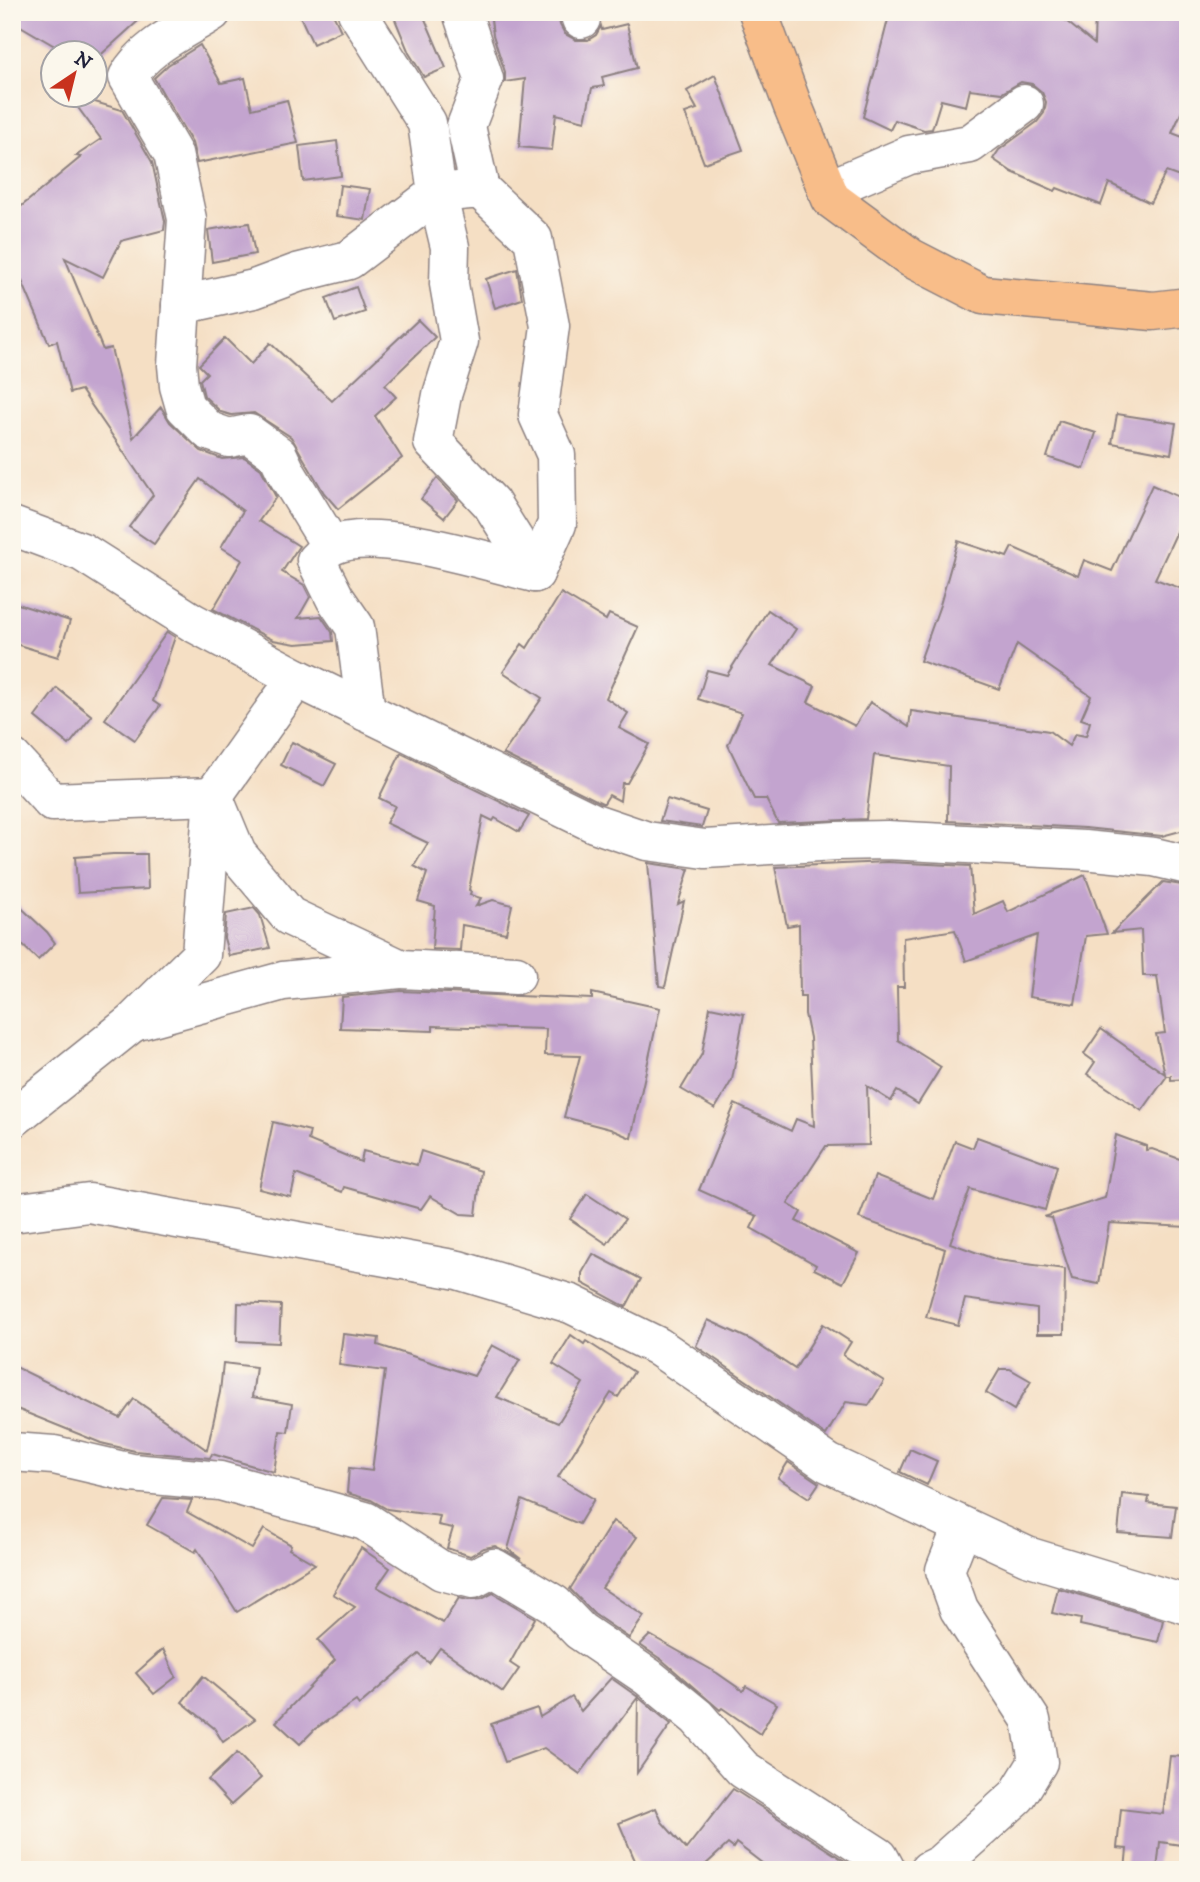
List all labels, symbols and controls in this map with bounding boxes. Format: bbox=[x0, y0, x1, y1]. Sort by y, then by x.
north arrow bbox=[38, 38, 108, 108]
text: N bbox=[70, 47, 96, 75]

